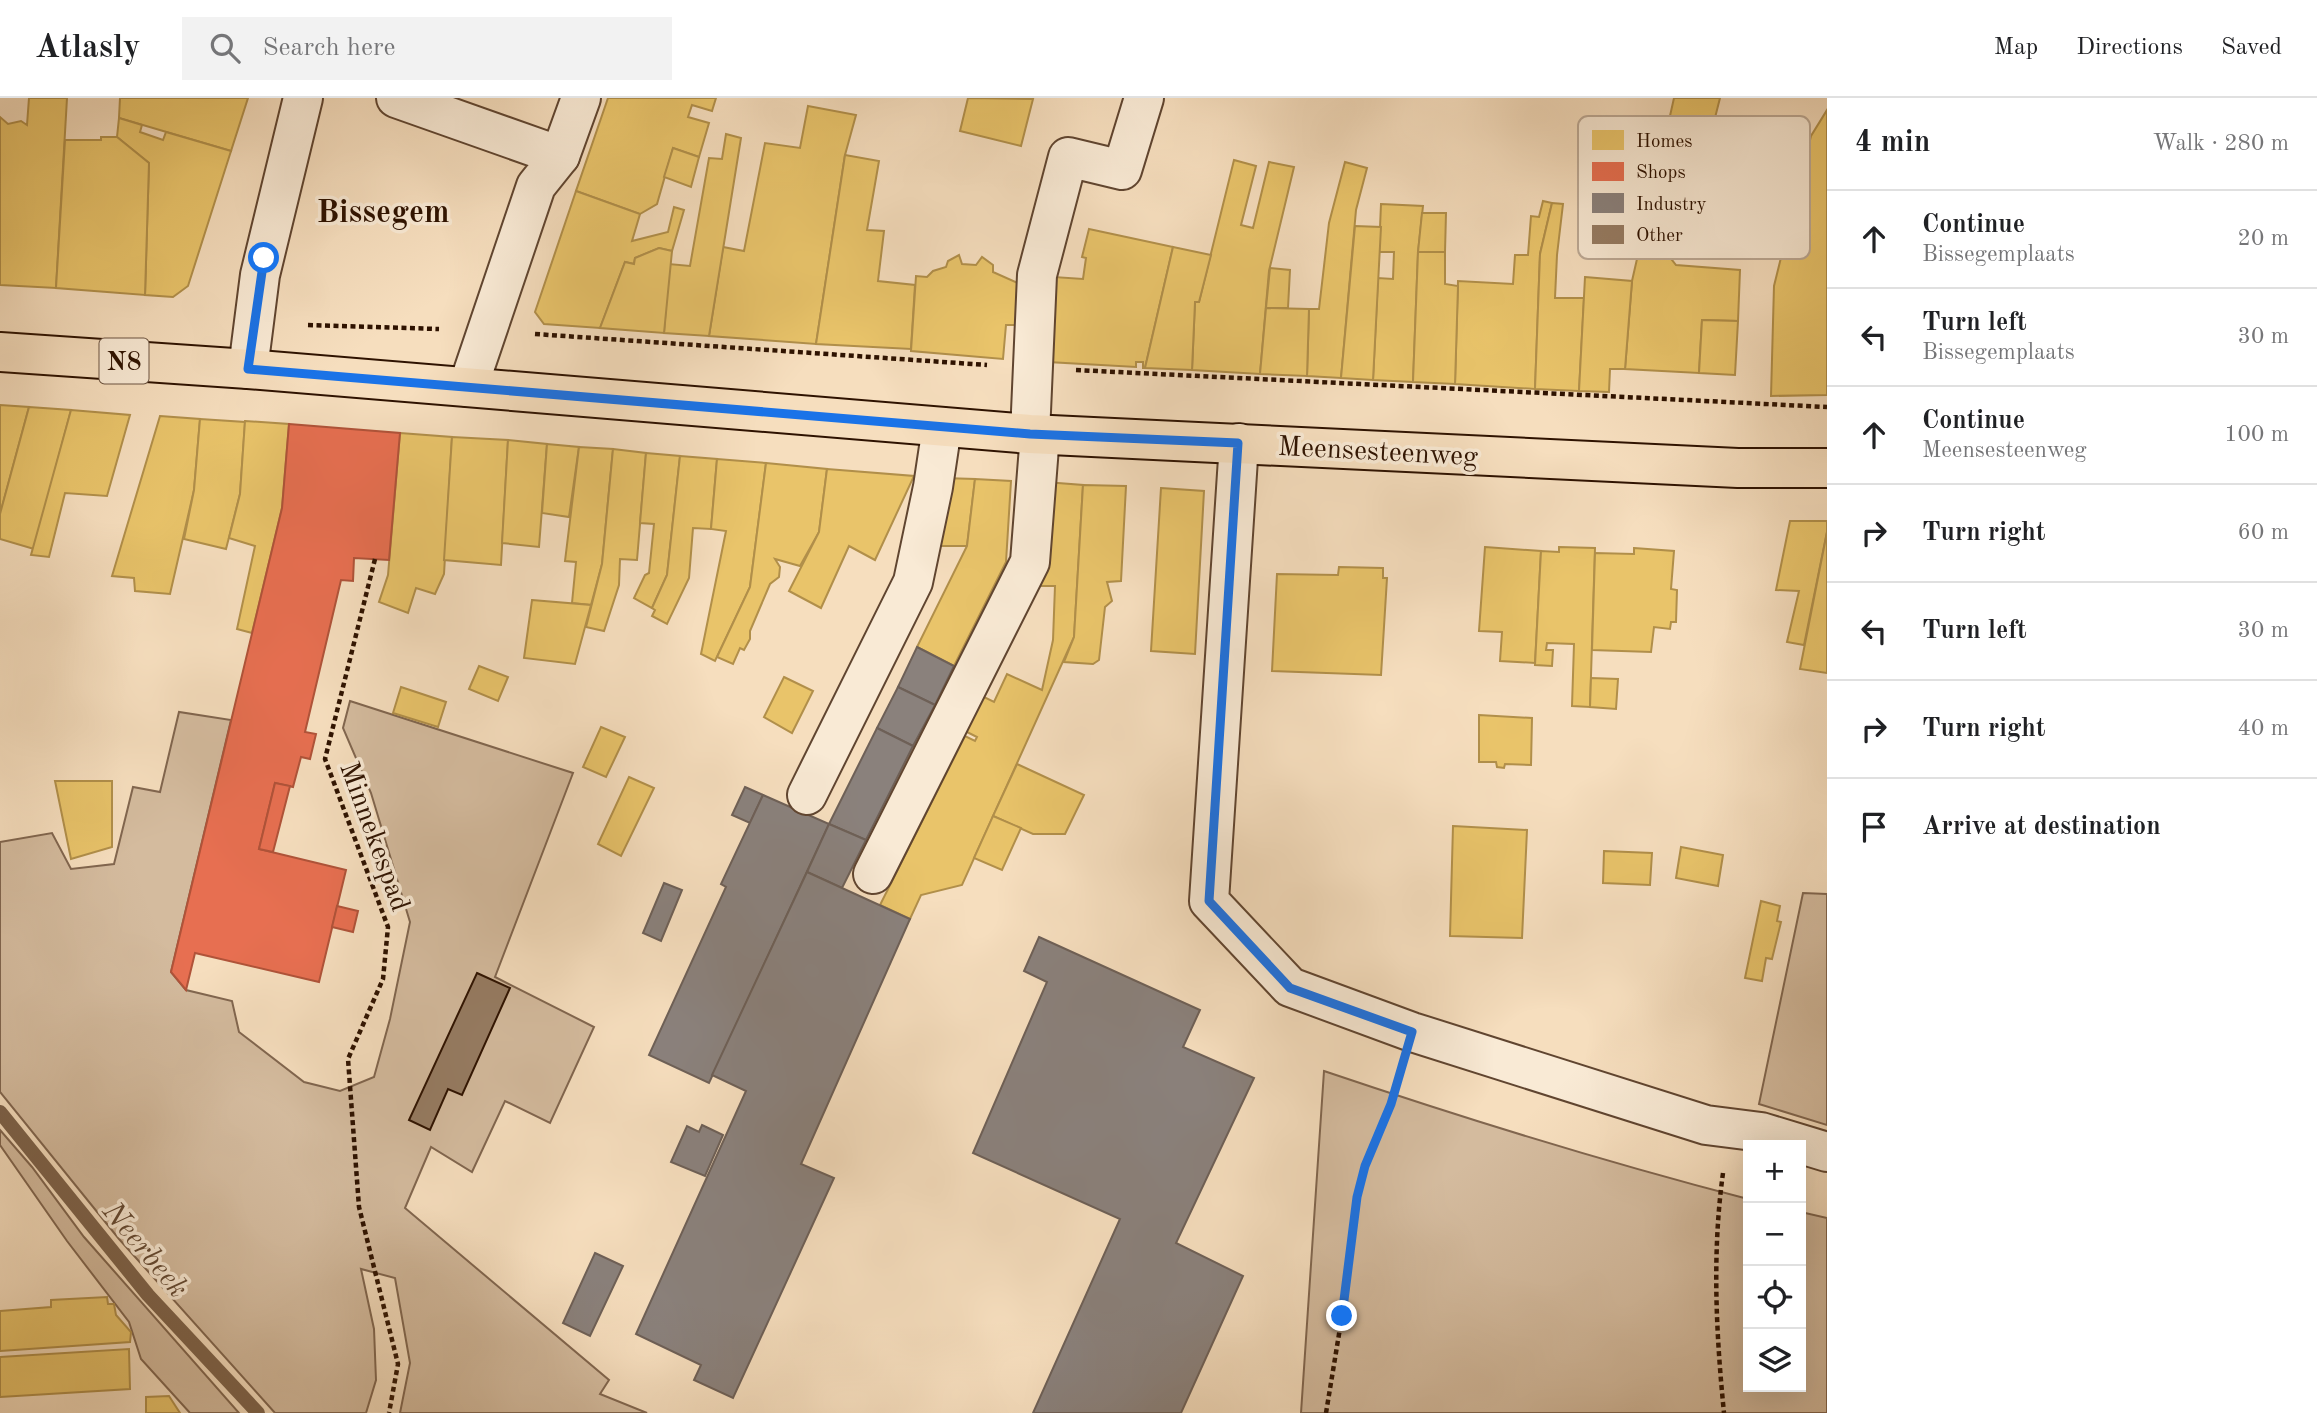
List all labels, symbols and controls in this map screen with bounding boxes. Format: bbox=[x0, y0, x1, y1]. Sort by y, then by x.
search box bbox=[182, 17, 672, 80]
icon: search bbox=[206, 29, 244, 67]
text: Atlasly bbox=[35, 32, 140, 65]
text: Search here bbox=[262, 35, 396, 61]
text: Map bbox=[1994, 36, 2038, 60]
text: Directions bbox=[2076, 36, 2183, 60]
text: Saved bbox=[2221, 36, 2282, 60]
legend bbox=[1578, 116, 1810, 259]
text: 4 min bbox=[1855, 128, 1930, 158]
text: Walk · 280 m bbox=[2153, 132, 2289, 155]
text: Homes bbox=[1636, 133, 1692, 152]
text: Shops bbox=[1636, 164, 1686, 183]
text: Industry bbox=[1636, 196, 1707, 215]
district label: Bissegem bbox=[316, 198, 450, 230]
text: Continue bbox=[1922, 212, 2025, 238]
icon: ahead bbox=[1855, 220, 1893, 258]
text: Other bbox=[1636, 227, 1683, 246]
text: 20 m bbox=[2238, 227, 2289, 250]
route start bbox=[248, 242, 279, 273]
text: Bissegemplaats bbox=[1922, 243, 2075, 266]
text: Turn left bbox=[1922, 310, 2027, 336]
icon: left bbox=[1855, 318, 1893, 356]
text: 30 m bbox=[2238, 325, 2289, 348]
road number: N8 bbox=[100, 338, 148, 384]
text: Bissegemplaats bbox=[1922, 341, 2075, 364]
text: Continue bbox=[1922, 408, 2025, 434]
icon: ahead bbox=[1855, 416, 1893, 454]
text: 100 m bbox=[2224, 423, 2289, 446]
street label: Meensesteenweg bbox=[1277, 434, 1479, 472]
text: Meensesteenweg bbox=[1922, 439, 2087, 462]
icon: right bbox=[1855, 514, 1893, 552]
text: Turn right bbox=[1922, 520, 2045, 546]
text: 60 m bbox=[2238, 521, 2289, 544]
icon: left bbox=[1855, 612, 1893, 650]
text: Turn left bbox=[1922, 618, 2027, 644]
text: 30 m bbox=[2238, 619, 2289, 642]
icon: right bbox=[1855, 710, 1893, 748]
text: Turn right bbox=[1922, 716, 2045, 742]
text: 40 m bbox=[2238, 717, 2289, 740]
street label: Minnekespad bbox=[333, 759, 413, 915]
icon: arrive bbox=[1855, 808, 1893, 846]
text: Arrive at destination bbox=[1922, 814, 2161, 840]
map controls bbox=[1743, 1140, 1806, 1392]
button: + bbox=[1743, 1140, 1806, 1203]
water label: Neerbeek bbox=[95, 1196, 193, 1304]
button: − bbox=[1743, 1203, 1806, 1266]
button: locate bbox=[1743, 1266, 1806, 1329]
route end bbox=[1326, 1300, 1357, 1331]
button: layers bbox=[1743, 1329, 1806, 1392]

